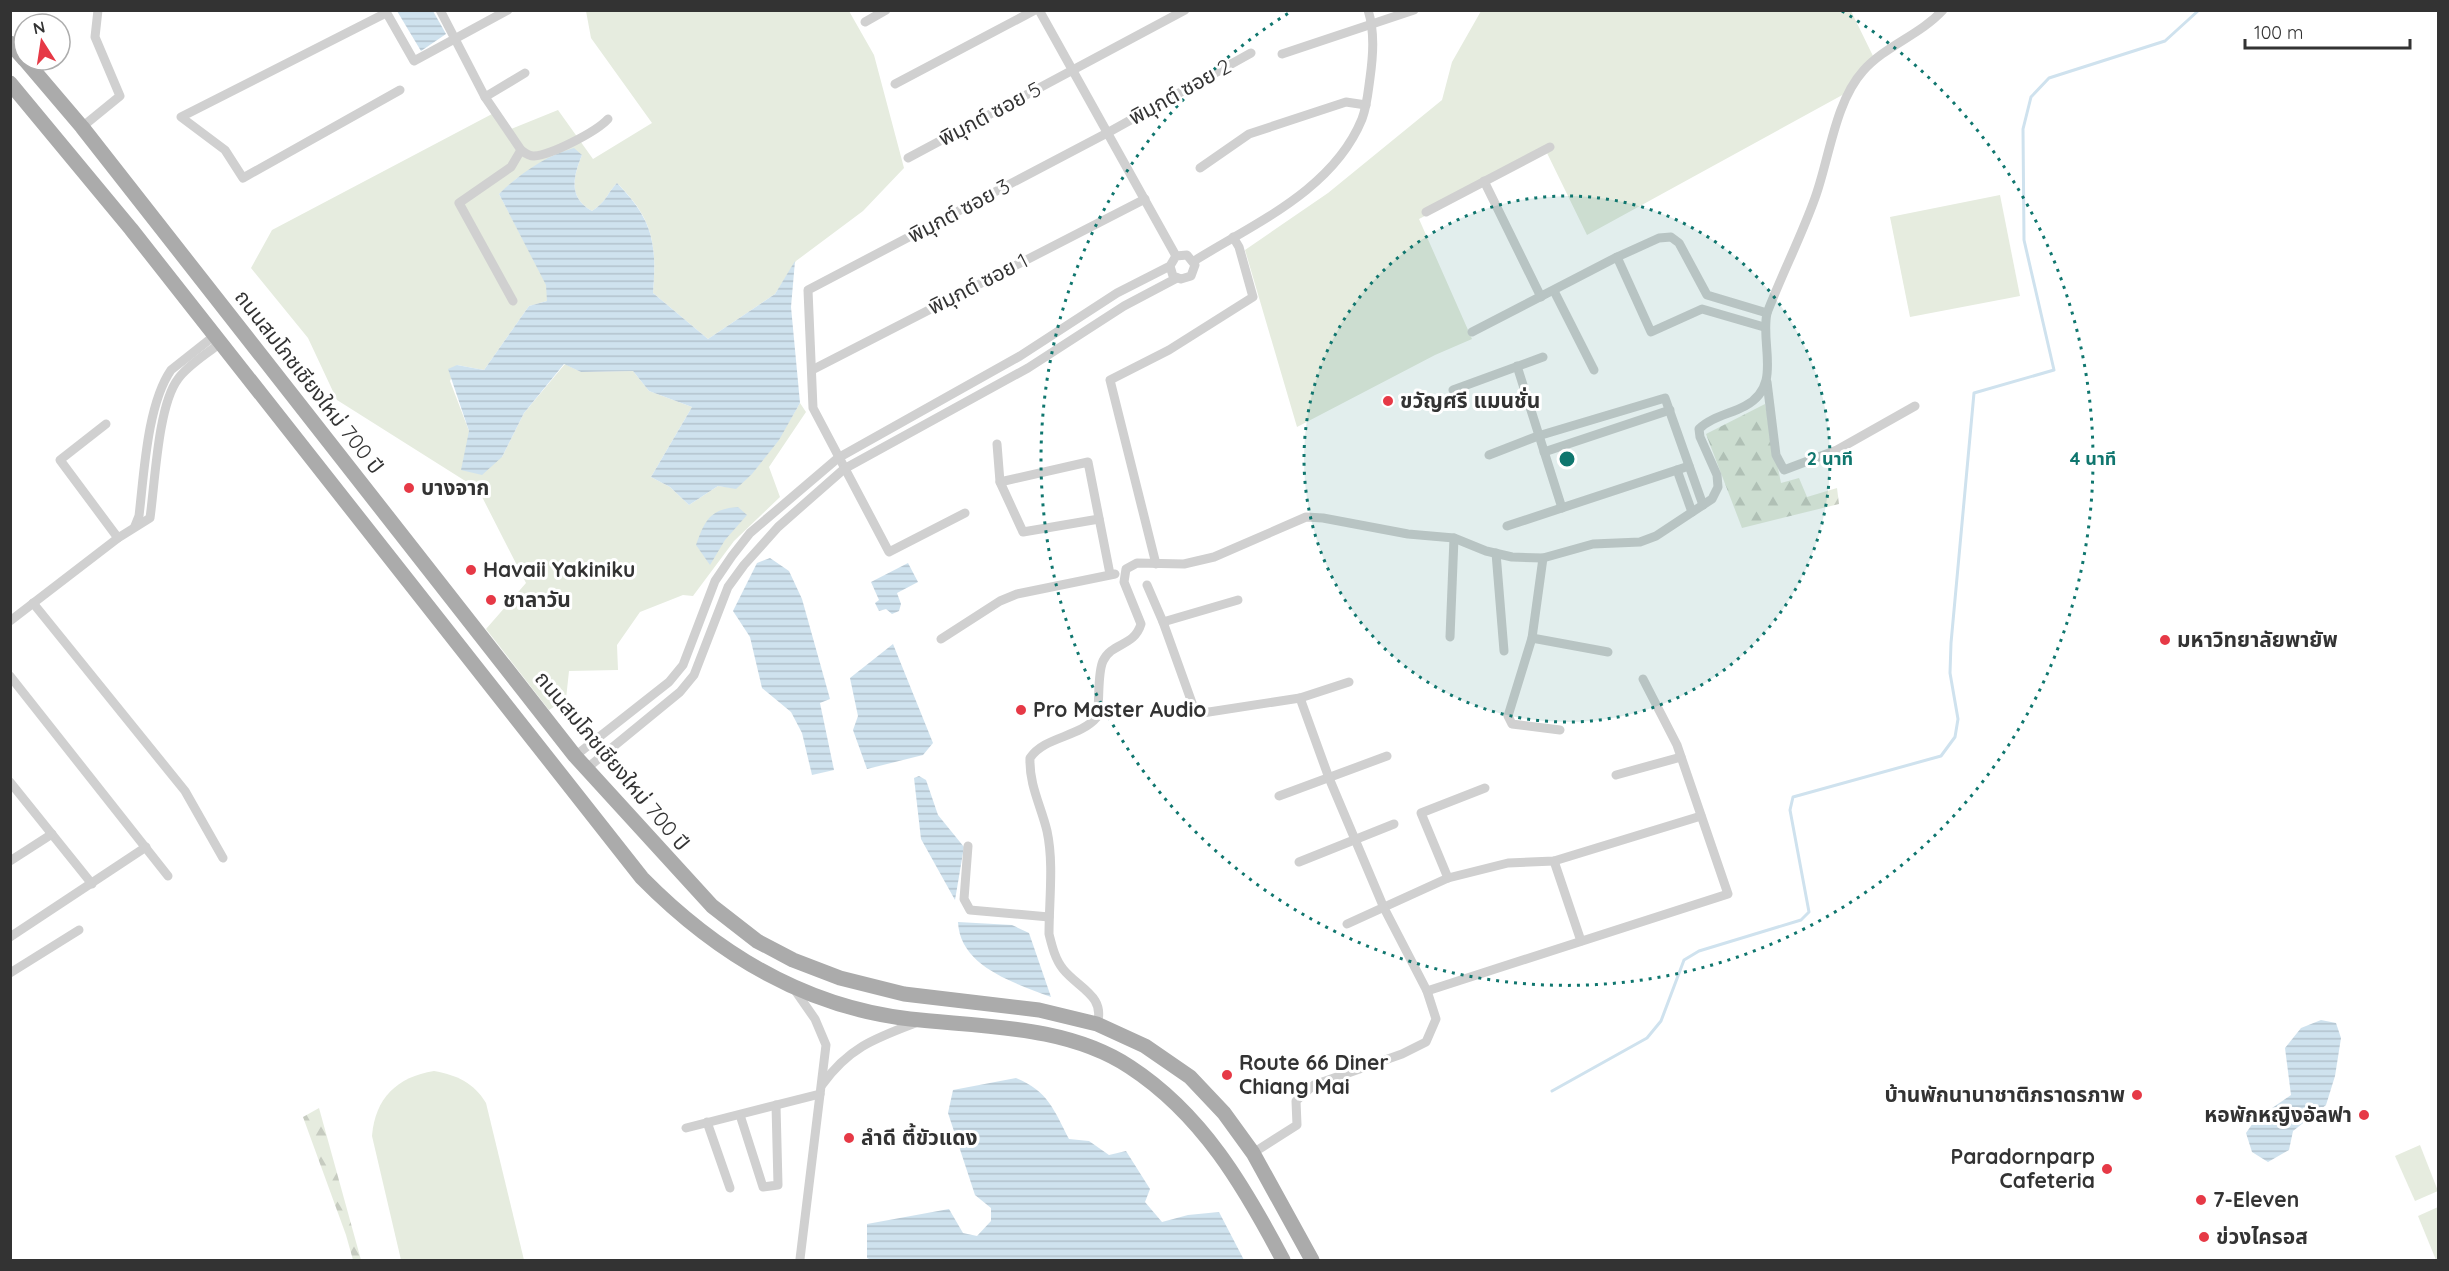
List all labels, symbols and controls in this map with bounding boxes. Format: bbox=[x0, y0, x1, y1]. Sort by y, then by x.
north arrow bbox=[12, 12, 72, 72]
scale bar bbox=[2245, 12, 2410, 50]
text: N bbox=[31, 16, 47, 38]
text: 100 m bbox=[2254, 21, 2303, 44]
street label: พิมุกต์ ซอย 2 bbox=[1124, 52, 1236, 131]
street label: พิมุกต์ ซอย 5 bbox=[934, 75, 1046, 152]
street label: พิมุกต์ ซอย 3 bbox=[903, 172, 1015, 249]
street label: พิมุกต์ ซอย 1 bbox=[923, 247, 1032, 320]
street label: ถนนสมโภชเชียงใหม่ 700 ปี bbox=[230, 284, 390, 479]
place label: ขวัญศรี แมนชั่น bbox=[1400, 387, 1540, 413]
marker: ขวัญศรี แมนชั่น bbox=[1381, 394, 1395, 408]
text: 2 นาที bbox=[1807, 447, 1853, 470]
text: 4 นาที bbox=[2070, 447, 2116, 470]
centre of rings bbox=[1557, 449, 1577, 469]
place label: บางจาก bbox=[421, 474, 489, 500]
marker: บางจาก bbox=[402, 481, 416, 495]
place label: Havaii Yakiniku bbox=[483, 556, 635, 582]
marker: Havaii Yakiniku bbox=[464, 563, 478, 577]
place label: ชาลาวัน bbox=[503, 586, 571, 612]
marker: ชาลาวัน bbox=[484, 593, 498, 607]
place label: มหาวิทยาลัยพายัพ bbox=[2177, 626, 2338, 652]
marker: มหาวิทยาลัยพายัพ bbox=[2158, 633, 2172, 647]
street label: ถนนสมโภชเชียงใหม่ 700 ปี bbox=[530, 665, 696, 855]
place label: Pro Master Audio bbox=[1033, 696, 1206, 722]
marker: Pro Master Audio bbox=[1014, 703, 1028, 717]
place label: Route 66 Diner Chiang Mai bbox=[1239, 1049, 1389, 1099]
marker: Route 66 Diner Chiang Mai bbox=[1220, 1068, 1234, 1082]
place label: บ้านพักนานาชาติภราดรภาพ bbox=[1884, 1081, 2125, 1107]
marker: บ้านพักนานาชาติภราดรภาพ bbox=[2130, 1088, 2144, 1102]
place label: หอพักหญิงอัลฟา bbox=[2204, 1101, 2352, 1127]
marker: หอพักหญิงอัลฟา bbox=[2357, 1108, 2371, 1122]
place label: ลำดี ตี้ขัวแดง bbox=[861, 1123, 977, 1150]
marker: ลำดี ตี้ขัวแดง bbox=[842, 1131, 856, 1145]
place label: Paradornparp Cafeteria bbox=[1951, 1143, 2095, 1193]
marker: Paradornparp Cafeteria bbox=[2100, 1162, 2114, 1176]
place label: 7-Eleven bbox=[2213, 1186, 2299, 1212]
marker: 7-Eleven bbox=[2194, 1193, 2208, 1207]
place label: ข่วงไครอส bbox=[2216, 1223, 2308, 1249]
marker: ข่วงไครอส bbox=[2197, 1230, 2211, 1244]

